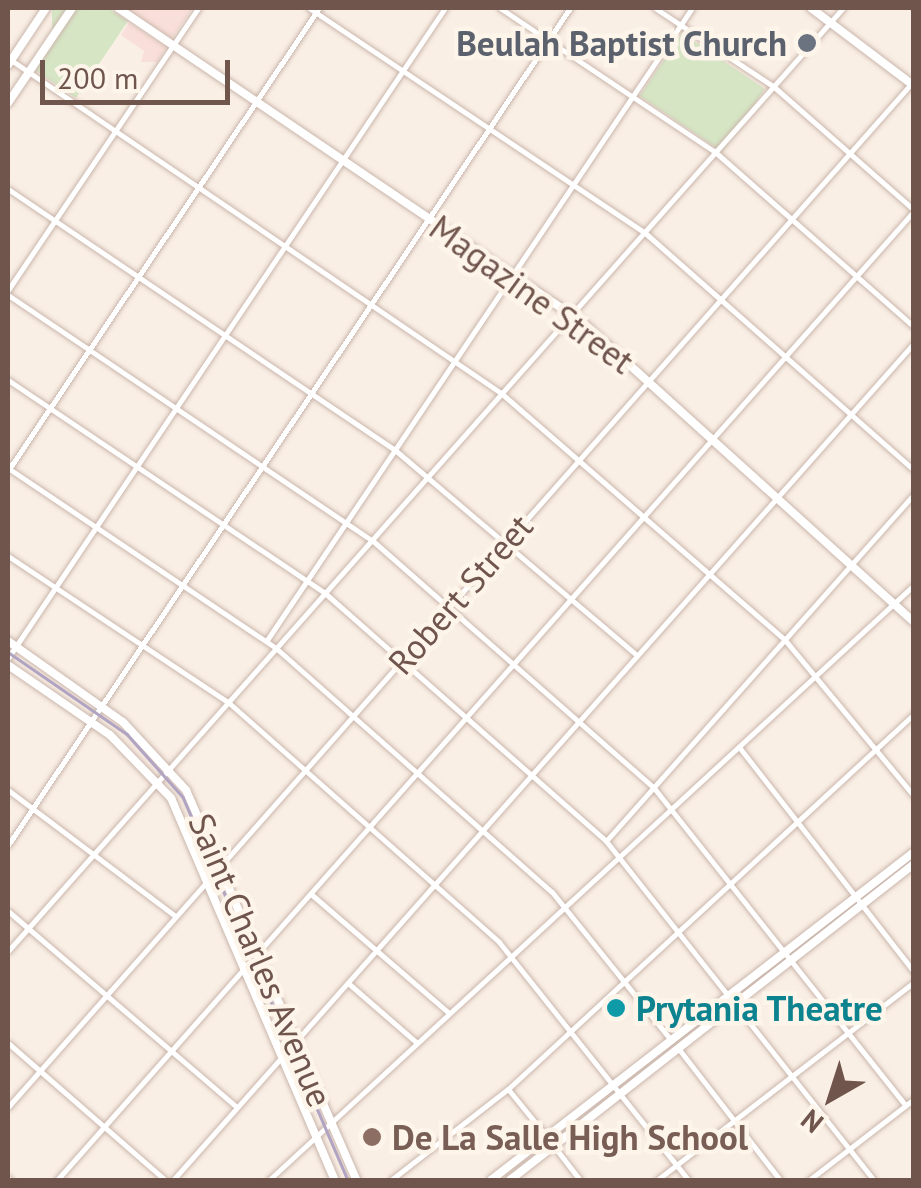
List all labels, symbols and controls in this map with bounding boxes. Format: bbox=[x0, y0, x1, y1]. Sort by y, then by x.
place label: Beulah Baptist Church bbox=[456, 22, 787, 64]
marker: Beulah Baptist Church bbox=[796, 32, 818, 54]
scale bar bbox=[45, 40, 235, 102]
text: 200 m bbox=[57, 58, 138, 97]
street label: Magazine Street bbox=[422, 206, 642, 382]
street label: Robert Street bbox=[379, 505, 541, 683]
street label: Saint Charles Avenue bbox=[180, 807, 342, 1113]
place label: Prytania Theatre bbox=[636, 987, 884, 1029]
marker: Prytania Theatre bbox=[605, 997, 627, 1019]
north arrow bbox=[781, 1048, 881, 1148]
text: N bbox=[793, 1102, 831, 1142]
place label: De La Salle High School bbox=[392, 1116, 748, 1158]
marker: De La Salle High School bbox=[361, 1126, 383, 1148]

